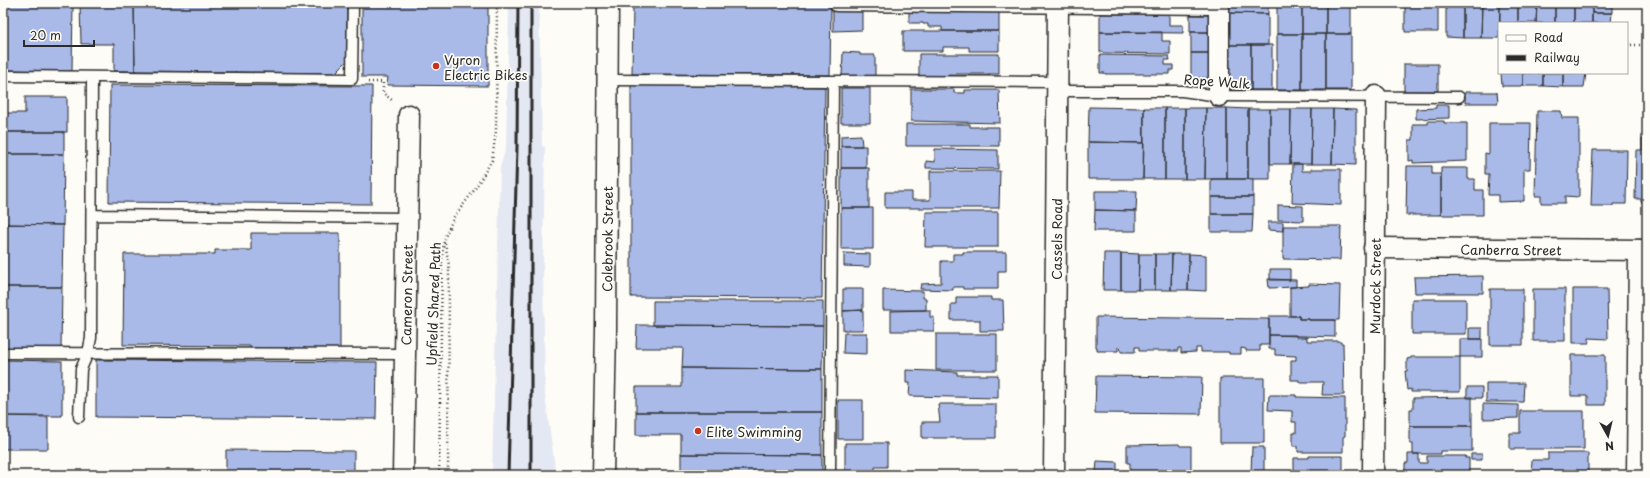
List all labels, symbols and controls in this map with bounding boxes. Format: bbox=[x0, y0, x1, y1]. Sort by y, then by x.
scale bar bbox=[24, 22, 94, 48]
legend bbox=[1498, 22, 1628, 74]
text: 20 m bbox=[30, 26, 61, 44]
text: Road bbox=[1534, 28, 1563, 46]
text: Railway bbox=[1534, 48, 1580, 66]
place label: Vyron Electric Bikes bbox=[444, 50, 528, 84]
marker: Vyron Electric Bikes bbox=[431, 61, 441, 71]
street label: Rope Walk bbox=[1183, 69, 1251, 93]
street label: Colebrook Street bbox=[597, 186, 616, 292]
street label: Cassels Road bbox=[1046, 198, 1066, 280]
street label: Murdock Street bbox=[1365, 238, 1384, 334]
street label: Canberra Street bbox=[1460, 239, 1562, 259]
street label: Upfield Shared Path bbox=[421, 242, 445, 366]
street label: Cameron Street bbox=[396, 244, 416, 346]
north arrow bbox=[1588, 416, 1628, 456]
place label: Elite Swimming bbox=[706, 422, 802, 441]
marker: Elite Swimming bbox=[693, 426, 703, 436]
text: N bbox=[1604, 437, 1615, 455]

